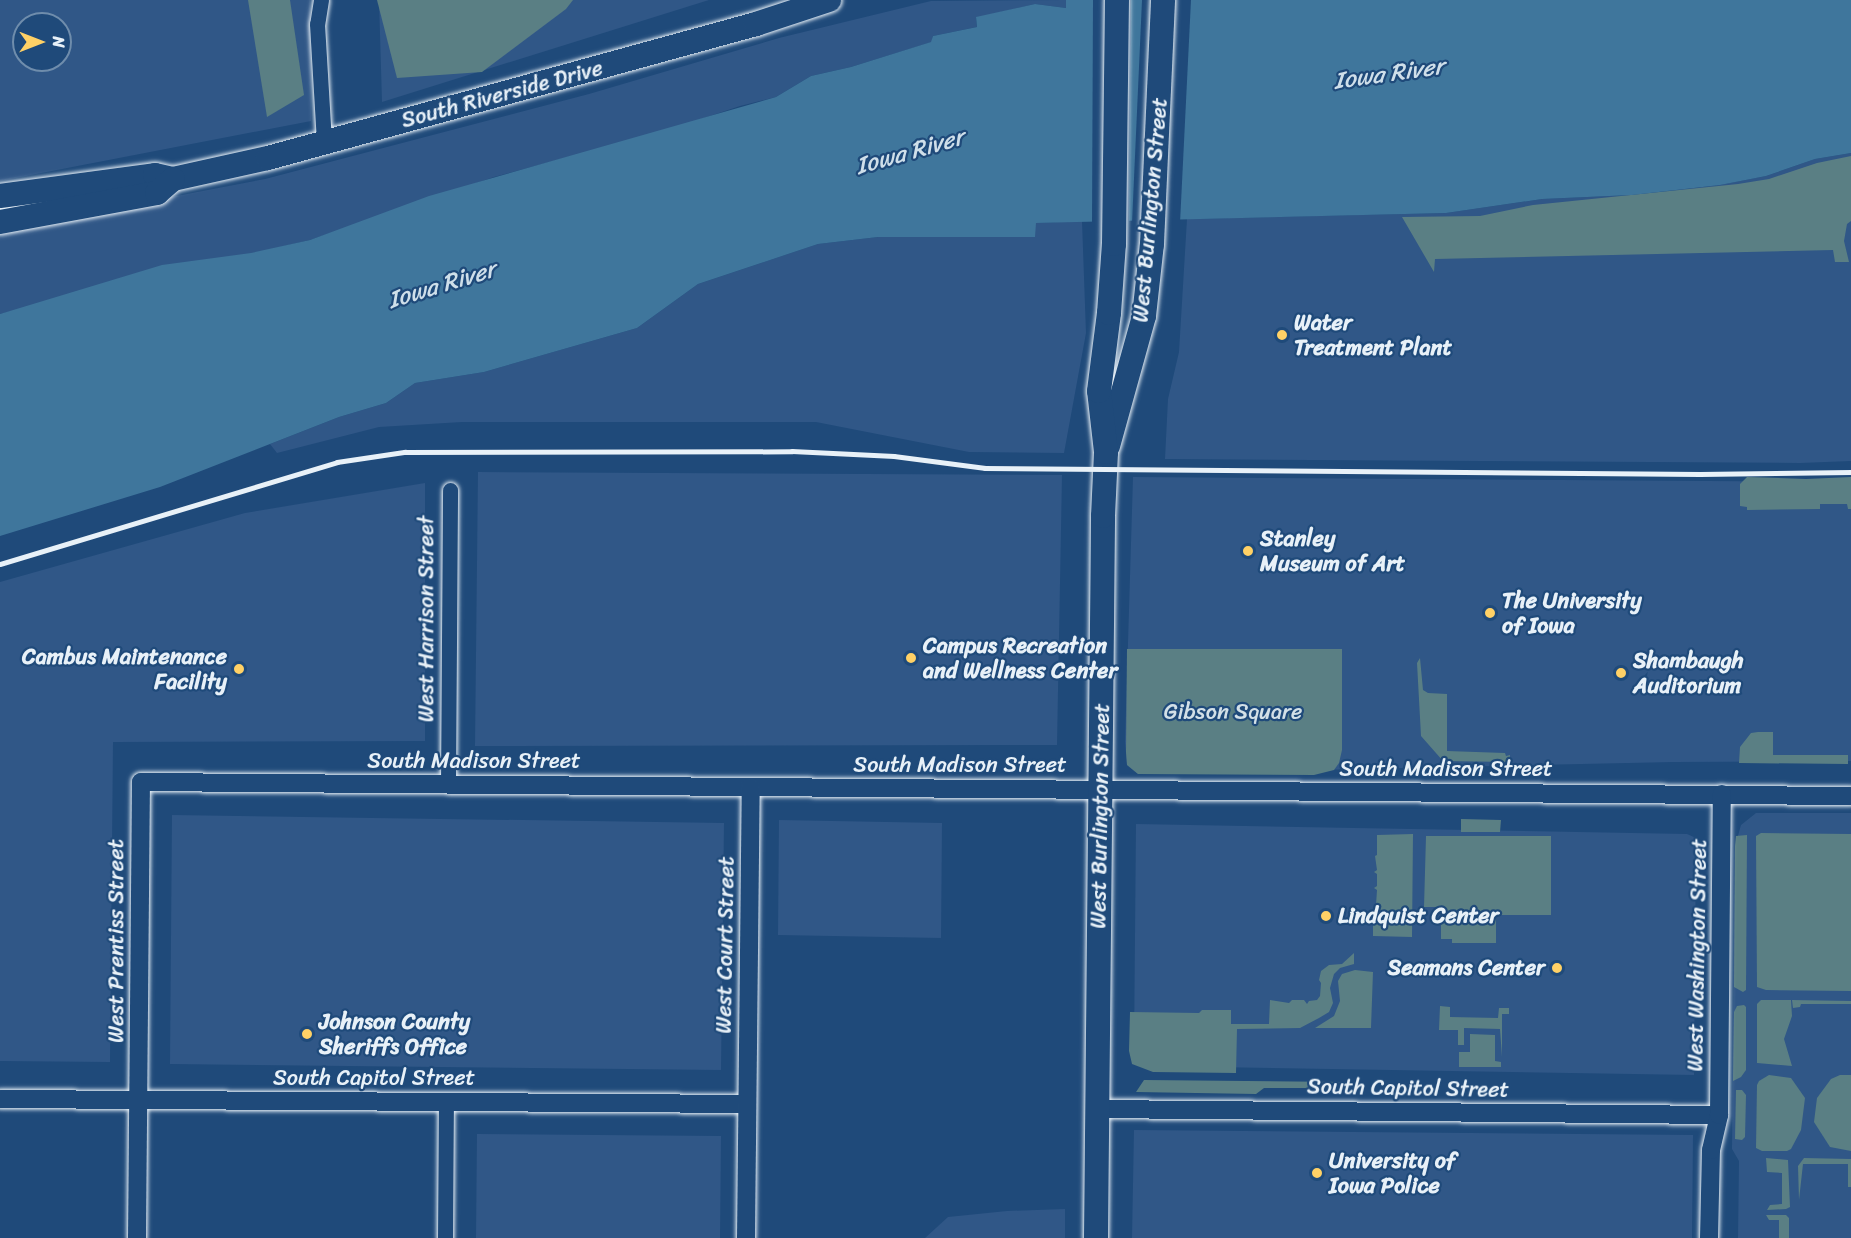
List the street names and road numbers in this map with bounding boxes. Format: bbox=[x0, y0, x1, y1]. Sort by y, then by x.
street label: South Riverside Drive bbox=[399, 54, 605, 134]
street label: West Burlington Street bbox=[1127, 96, 1173, 324]
street label: West Harrison Street bbox=[413, 516, 439, 722]
street label: West Burlington Street bbox=[1085, 703, 1115, 929]
street label: South Madison Street bbox=[368, 748, 580, 774]
street label: South Madison Street bbox=[854, 752, 1066, 778]
street label: South Madison Street bbox=[1340, 756, 1552, 782]
street label: West Washington Street bbox=[1682, 837, 1712, 1073]
street label: West Prentiss Street bbox=[103, 839, 129, 1043]
street label: West Court Street bbox=[710, 855, 740, 1035]
street label: South Capitol Street bbox=[273, 1065, 475, 1091]
street label: South Capitol Street bbox=[1307, 1073, 1509, 1103]

